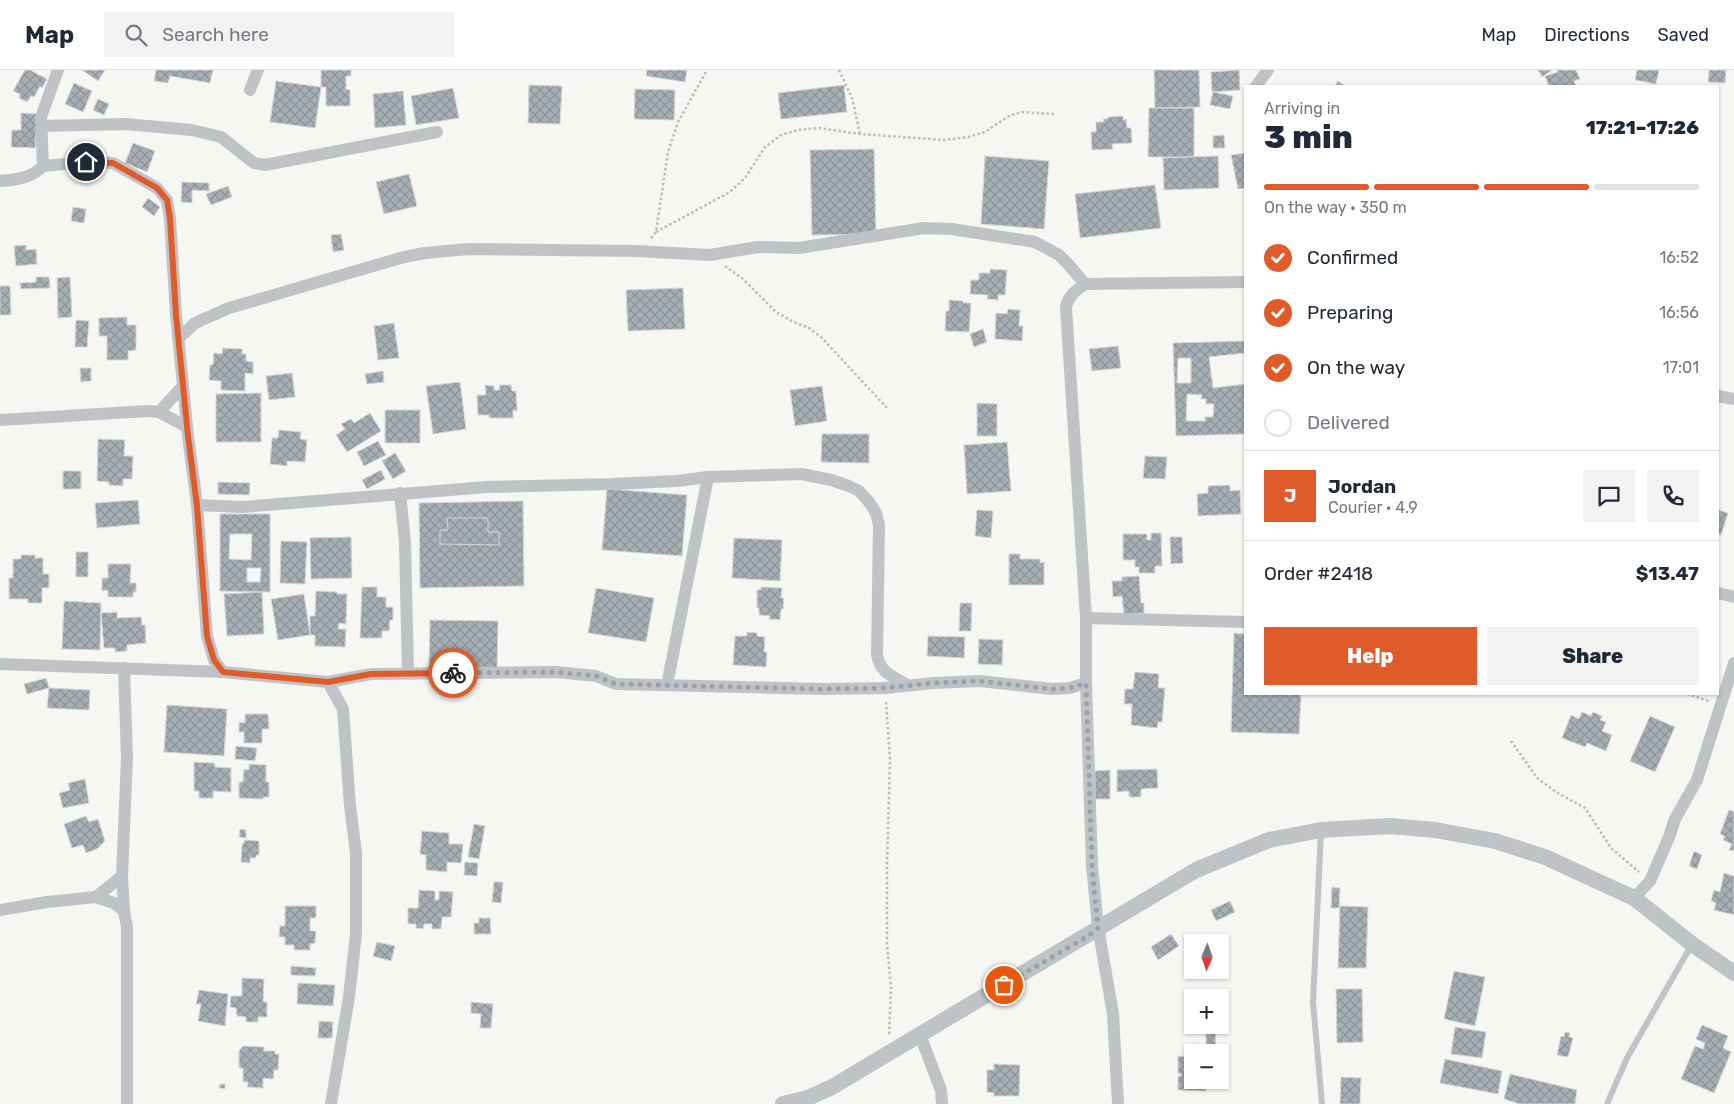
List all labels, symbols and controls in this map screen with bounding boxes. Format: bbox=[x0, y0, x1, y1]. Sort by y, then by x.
search box bbox=[104, 12, 454, 57]
text: Map bbox=[25, 21, 74, 49]
icon: search bbox=[122, 21, 150, 49]
text: Search here bbox=[162, 23, 269, 46]
text: Map bbox=[1481, 24, 1516, 46]
text: Directions bbox=[1544, 24, 1630, 46]
text: Saved bbox=[1658, 24, 1709, 46]
text: Arriving in bbox=[1264, 99, 1340, 118]
text: 17:21–17:26 bbox=[1586, 116, 1699, 139]
text: 3 min bbox=[1264, 118, 1353, 156]
pin bbox=[65, 141, 107, 183]
icon: home bbox=[72, 148, 100, 176]
text: On the way · 350 m bbox=[1264, 198, 1407, 217]
icon: check bbox=[1264, 244, 1292, 272]
text: Confirmed bbox=[1307, 246, 1398, 269]
text: 16:52 bbox=[1660, 248, 1699, 267]
icon: check bbox=[1264, 299, 1292, 327]
text: Preparing bbox=[1307, 301, 1393, 324]
text: 16:56 bbox=[1659, 303, 1699, 322]
icon: check bbox=[1264, 354, 1292, 382]
text: On the way bbox=[1307, 356, 1405, 379]
text: 17:01 bbox=[1663, 358, 1699, 377]
text: Delivered bbox=[1307, 411, 1390, 434]
button: chat bbox=[1583, 470, 1635, 522]
button: phone bbox=[1647, 470, 1699, 522]
text: Jordan bbox=[1328, 475, 1396, 498]
text: J bbox=[1284, 484, 1296, 507]
text: Courier · 4.9 bbox=[1328, 498, 1418, 517]
text: Order #2418 bbox=[1264, 562, 1373, 585]
text: $13.47 bbox=[1636, 562, 1699, 585]
button: Help bbox=[1264, 627, 1477, 685]
button: Share bbox=[1487, 627, 1699, 685]
courier bbox=[428, 648, 478, 698]
icon: bike bbox=[439, 659, 467, 687]
north arrow bbox=[1184, 934, 1229, 979]
map controls bbox=[1184, 934, 1229, 1089]
pin bbox=[983, 964, 1025, 1006]
icon: bag bbox=[990, 971, 1018, 999]
button: + bbox=[1184, 989, 1229, 1034]
button: − bbox=[1184, 1044, 1229, 1089]

